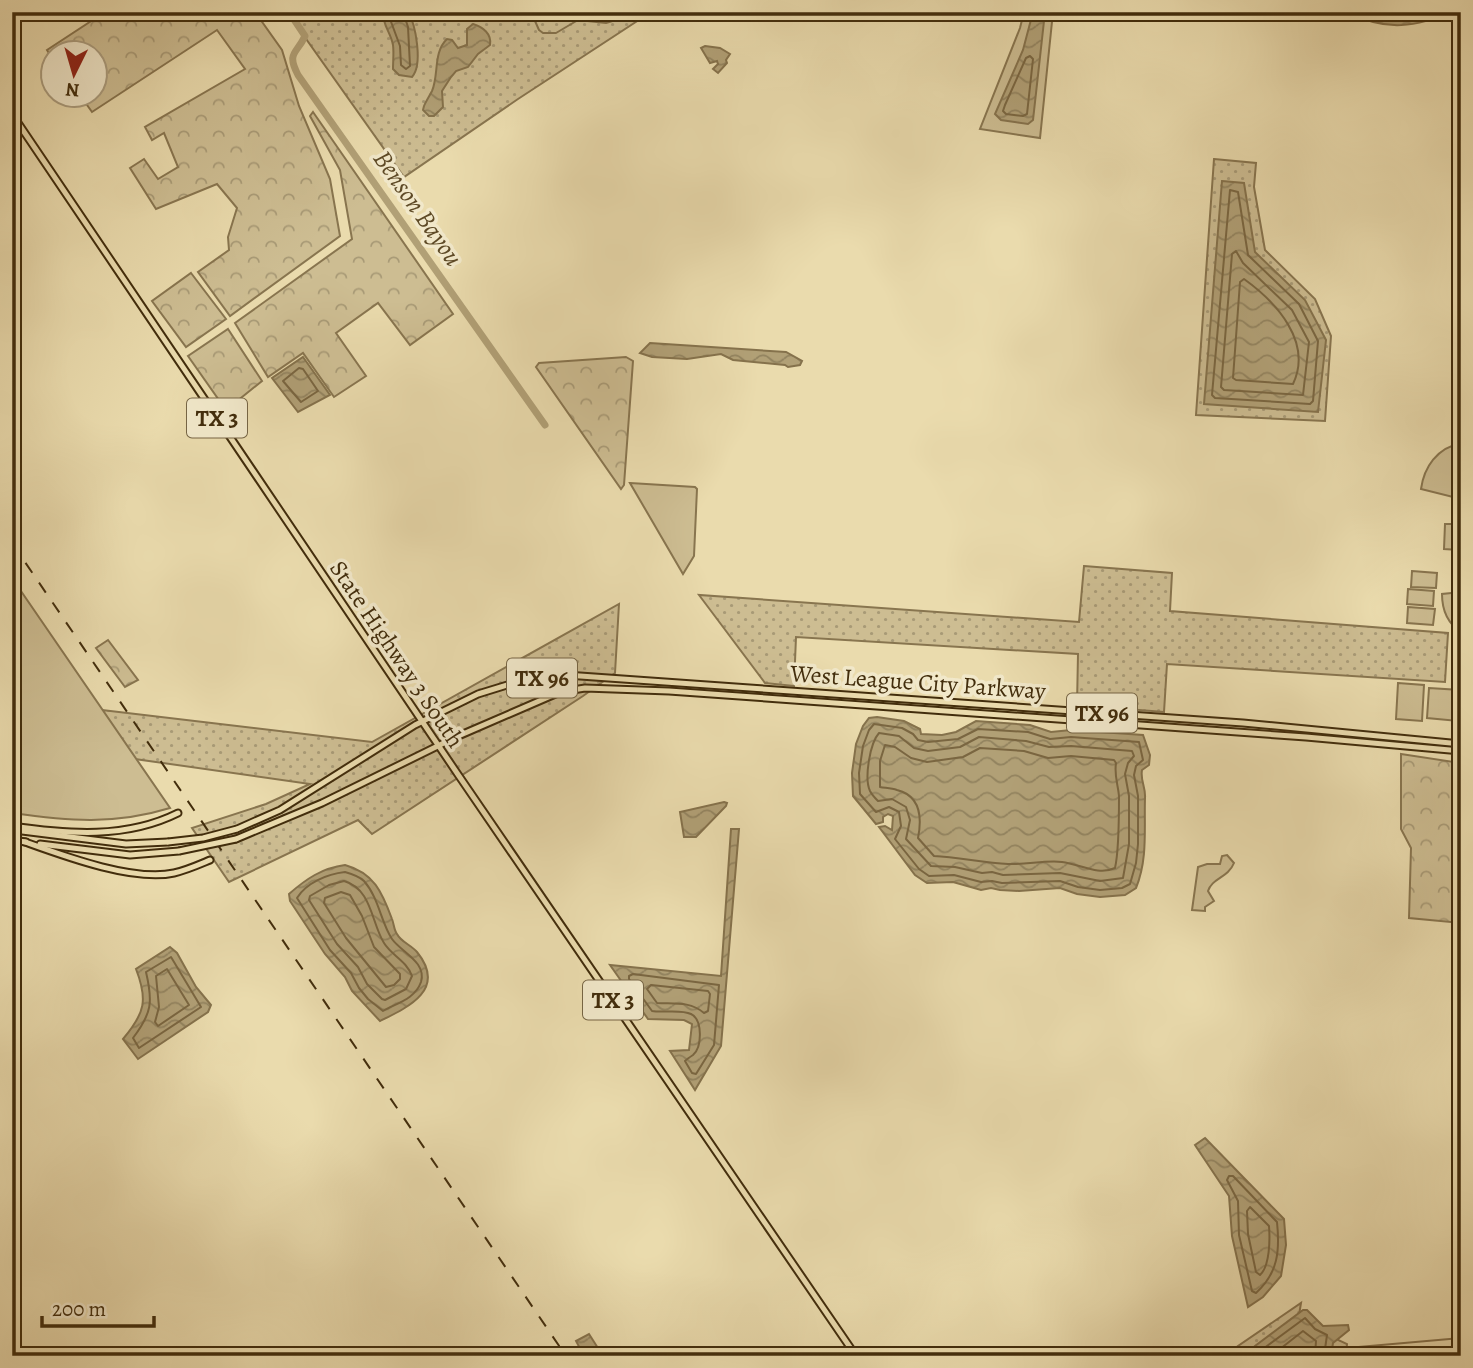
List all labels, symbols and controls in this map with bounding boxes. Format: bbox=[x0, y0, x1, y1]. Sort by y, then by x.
north arrow bbox=[38, 38, 108, 108]
text: N bbox=[64, 76, 81, 103]
water label: Benson Bayou bbox=[365, 143, 471, 273]
road number: TX 3 bbox=[187, 398, 247, 438]
street label: State Highway 3 South bbox=[322, 554, 472, 754]
street label: West League City Parkway bbox=[788, 657, 1047, 707]
road number: TX 96 bbox=[507, 658, 577, 698]
road number: TX 96 bbox=[1067, 694, 1137, 733]
road number: TX 3 bbox=[583, 981, 643, 1020]
scale bar bbox=[42, 1284, 154, 1328]
text: 200 m bbox=[52, 1295, 106, 1323]

